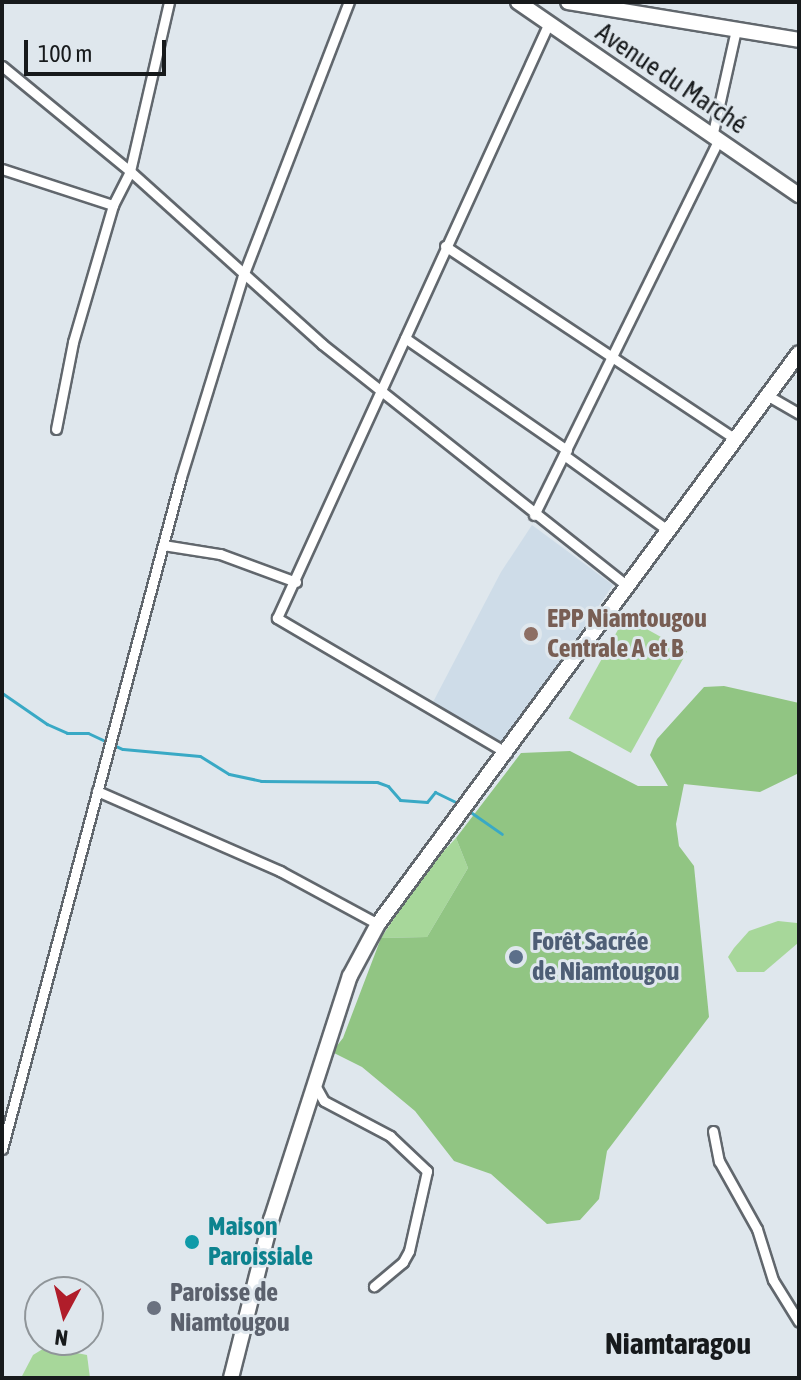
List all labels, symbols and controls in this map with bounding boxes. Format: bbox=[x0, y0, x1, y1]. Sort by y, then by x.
street label: Avenue du Marché bbox=[590, 17, 752, 141]
scale bar bbox=[28, 24, 170, 74]
text: 100 m bbox=[38, 40, 92, 67]
place label: EPP Niamtougou Centrale A et B bbox=[547, 603, 707, 664]
marker: EPP Niamtougou Centrale A et B bbox=[522, 625, 540, 643]
place label: Forêt Sacrée de Niamtougou bbox=[532, 926, 679, 988]
marker: Forêt Sacrée de Niamtougou bbox=[507, 948, 525, 966]
place label: Maison Paroissiale bbox=[208, 1211, 313, 1272]
marker: Maison Paroissiale bbox=[183, 1233, 201, 1251]
north arrow bbox=[24, 1276, 104, 1356]
place label: Paroisse de Niamtougou bbox=[170, 1277, 290, 1338]
marker: Paroisse de Niamtougou bbox=[145, 1299, 163, 1317]
text: N bbox=[53, 1324, 69, 1352]
district label: Niamtaragou bbox=[605, 1325, 751, 1361]

